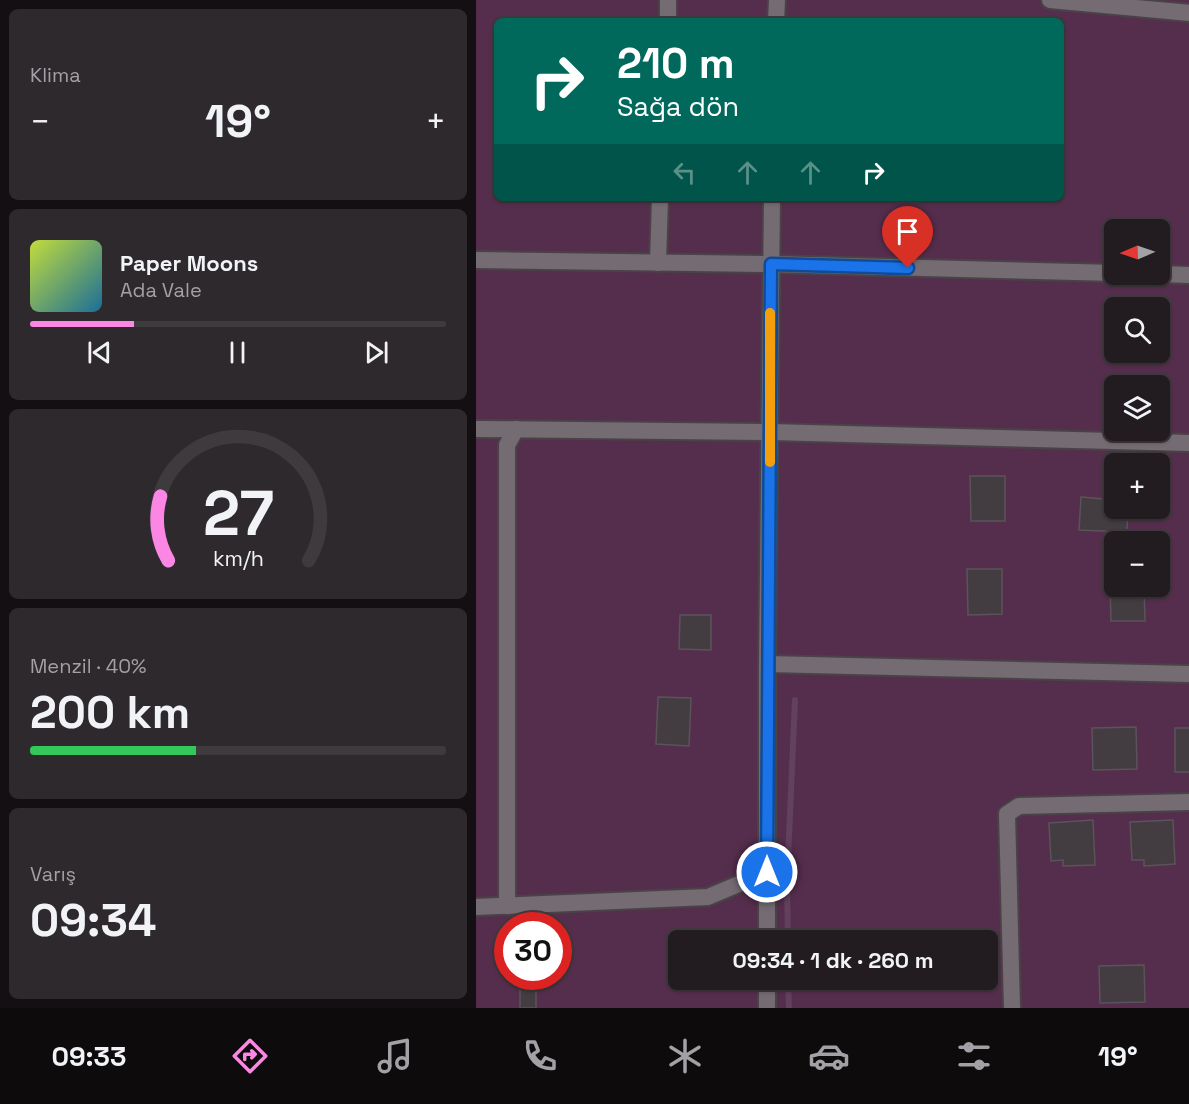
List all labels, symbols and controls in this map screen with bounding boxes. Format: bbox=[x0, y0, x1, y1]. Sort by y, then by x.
text: 210 m bbox=[617, 37, 735, 90]
icon: right bbox=[518, 42, 596, 120]
text: Klima bbox=[30, 62, 81, 88]
text: Sağa dön bbox=[617, 89, 739, 124]
text: 19° bbox=[205, 93, 271, 150]
text: − bbox=[30, 101, 50, 143]
text: + bbox=[426, 101, 446, 143]
icon: left bbox=[668, 156, 701, 189]
icon: ahead bbox=[731, 156, 764, 189]
icon: ahead bbox=[794, 156, 827, 189]
icon: right bbox=[857, 156, 890, 189]
pin bbox=[882, 206, 933, 268]
icon: arrive bbox=[891, 215, 924, 248]
north arrow bbox=[1104, 219, 1170, 285]
map controls bbox=[1104, 219, 1170, 597]
text: Paper Moons bbox=[120, 249, 258, 277]
text: Ada Vale bbox=[120, 277, 202, 303]
button: search bbox=[1104, 297, 1170, 363]
icon: previous bbox=[83, 336, 116, 369]
icon: pause bbox=[221, 336, 254, 369]
icon: next bbox=[360, 336, 393, 369]
button: layers bbox=[1104, 375, 1170, 441]
button: + bbox=[1104, 453, 1170, 519]
text: 27 bbox=[202, 474, 274, 553]
button: − bbox=[1104, 531, 1170, 597]
text: km/h bbox=[212, 545, 264, 572]
text: Menzil · 40% bbox=[30, 653, 146, 679]
text: 200 km bbox=[30, 684, 190, 741]
position arrow bbox=[735, 840, 799, 904]
text: Varış bbox=[30, 861, 76, 887]
text: 09:34 bbox=[30, 892, 156, 949]
speed limit sign: 30 bbox=[494, 912, 572, 990]
text: 09:34 · 1 dk · 260 m bbox=[733, 946, 934, 974]
icon: directions bbox=[229, 1035, 271, 1077]
icon: music bbox=[374, 1035, 416, 1077]
icon: phone bbox=[519, 1035, 561, 1077]
icon: climate bbox=[664, 1035, 706, 1077]
icon: car bbox=[808, 1035, 850, 1077]
icon: filters bbox=[953, 1035, 995, 1077]
text: 09:33 bbox=[51, 1039, 126, 1074]
text: 19° bbox=[1098, 1039, 1138, 1074]

